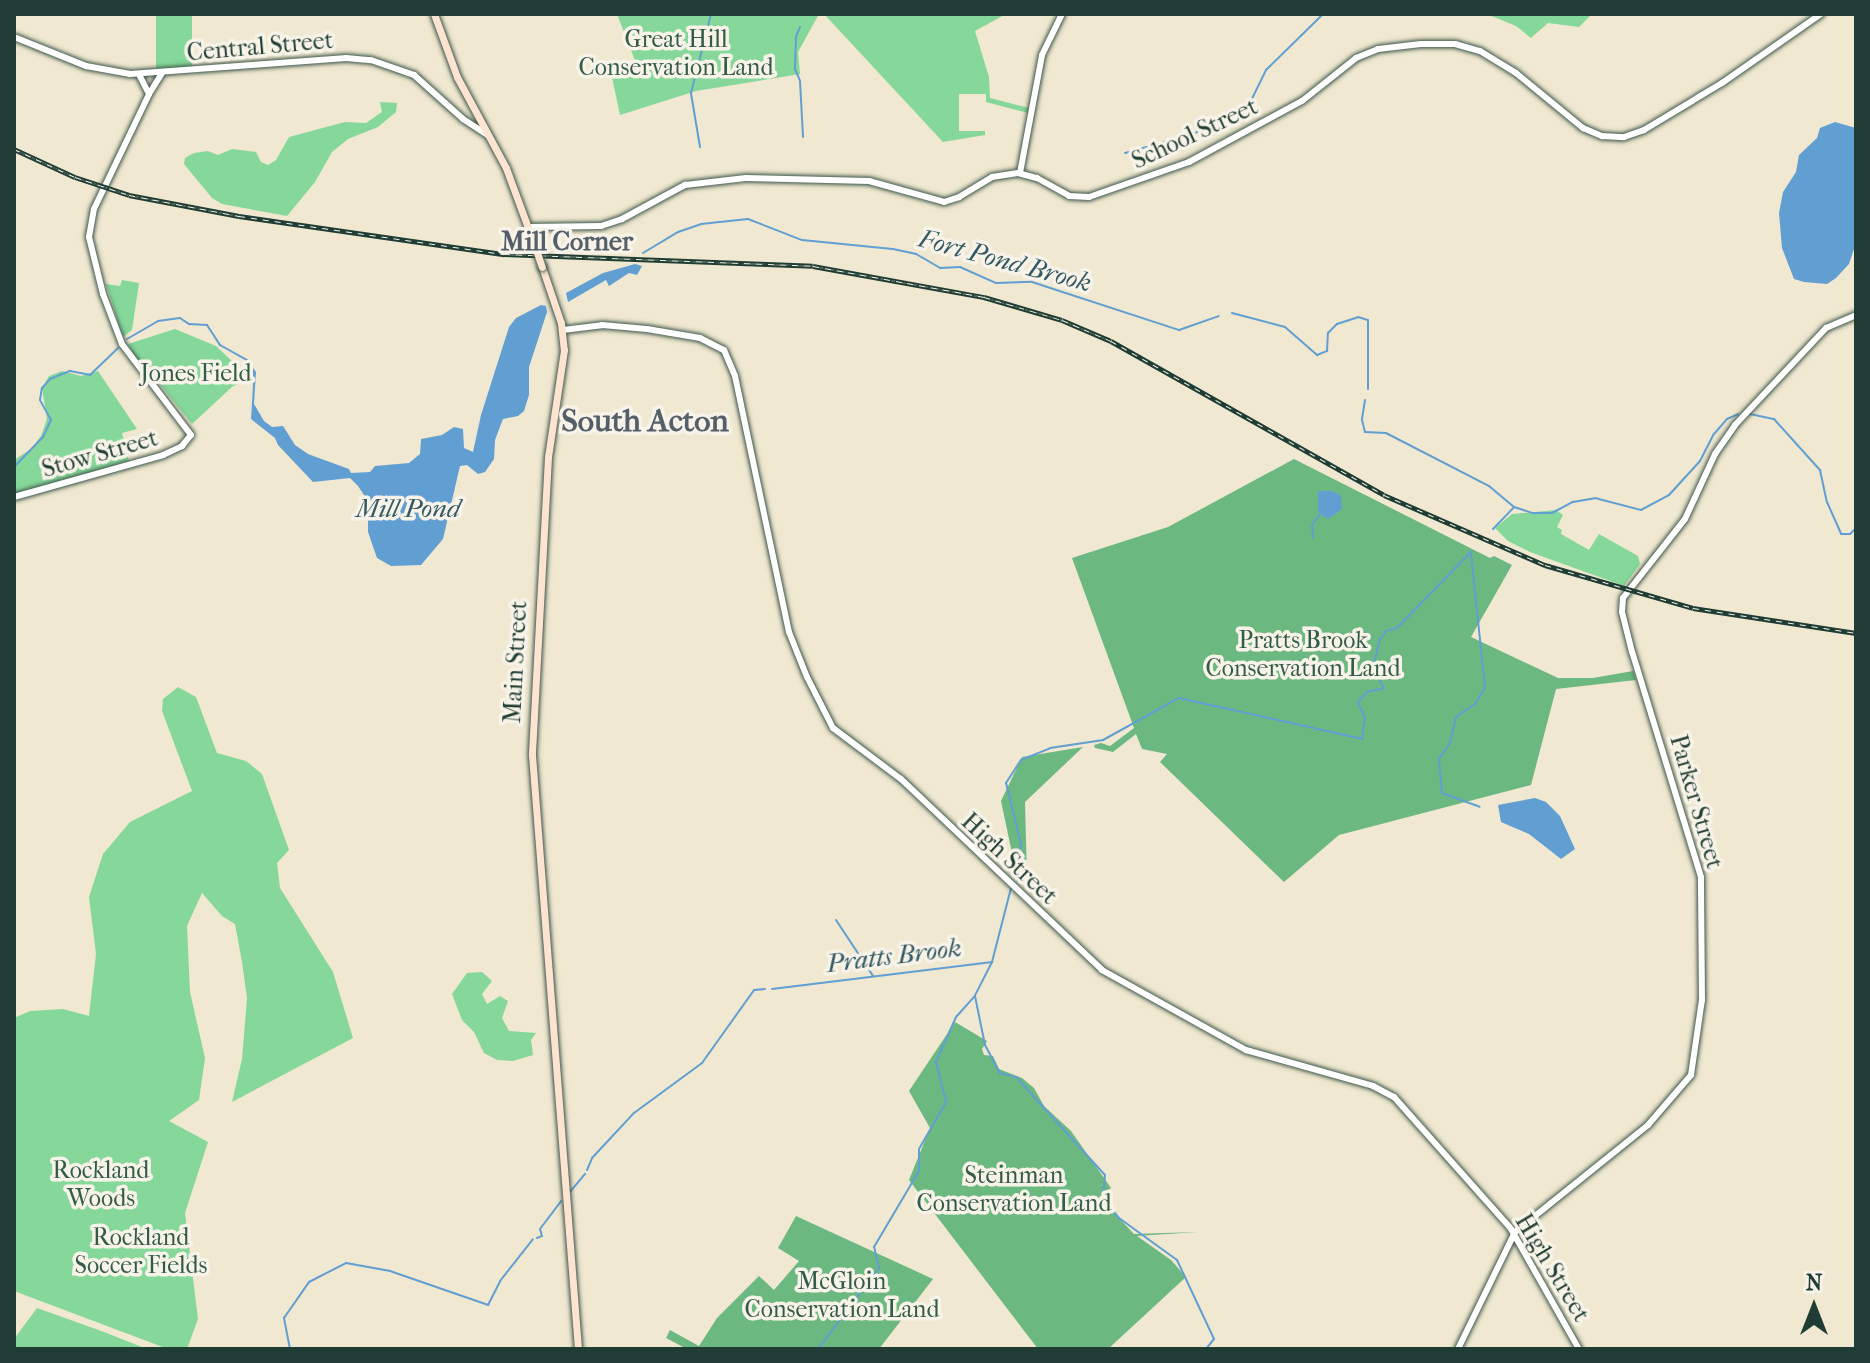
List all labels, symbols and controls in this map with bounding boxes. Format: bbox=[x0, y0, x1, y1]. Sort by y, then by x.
street label: Central Street bbox=[186, 26, 334, 68]
park label: Great Hill Conservation Land bbox=[578, 26, 774, 82]
street label: School Street bbox=[1127, 92, 1263, 176]
water label: Fort Pond Brook bbox=[915, 223, 1095, 299]
district label: Mill Corner bbox=[501, 226, 633, 258]
park label: Jones Field bbox=[140, 360, 252, 388]
district label: South Acton bbox=[561, 402, 729, 440]
street label: Stow Street bbox=[39, 424, 161, 484]
water label: Mill Pond bbox=[356, 493, 460, 525]
street label: Main Street bbox=[498, 600, 534, 724]
park label: Pratts Brook Conservation Land bbox=[1205, 627, 1401, 683]
street label: Parker Street bbox=[1663, 732, 1729, 872]
street label: High Street bbox=[955, 807, 1063, 911]
water label: Pratts Brook bbox=[825, 932, 963, 980]
park label: Rockland Woods bbox=[53, 1157, 149, 1213]
park label: Steinman Conservation Land bbox=[916, 1162, 1112, 1218]
street label: High Street bbox=[1509, 1209, 1595, 1327]
park label: Rockland Soccer Fields bbox=[75, 1224, 207, 1280]
north arrow bbox=[1774, 1267, 1854, 1347]
park label: McGloin Conservation Land bbox=[744, 1268, 940, 1324]
text: N bbox=[1806, 1270, 1822, 1296]

